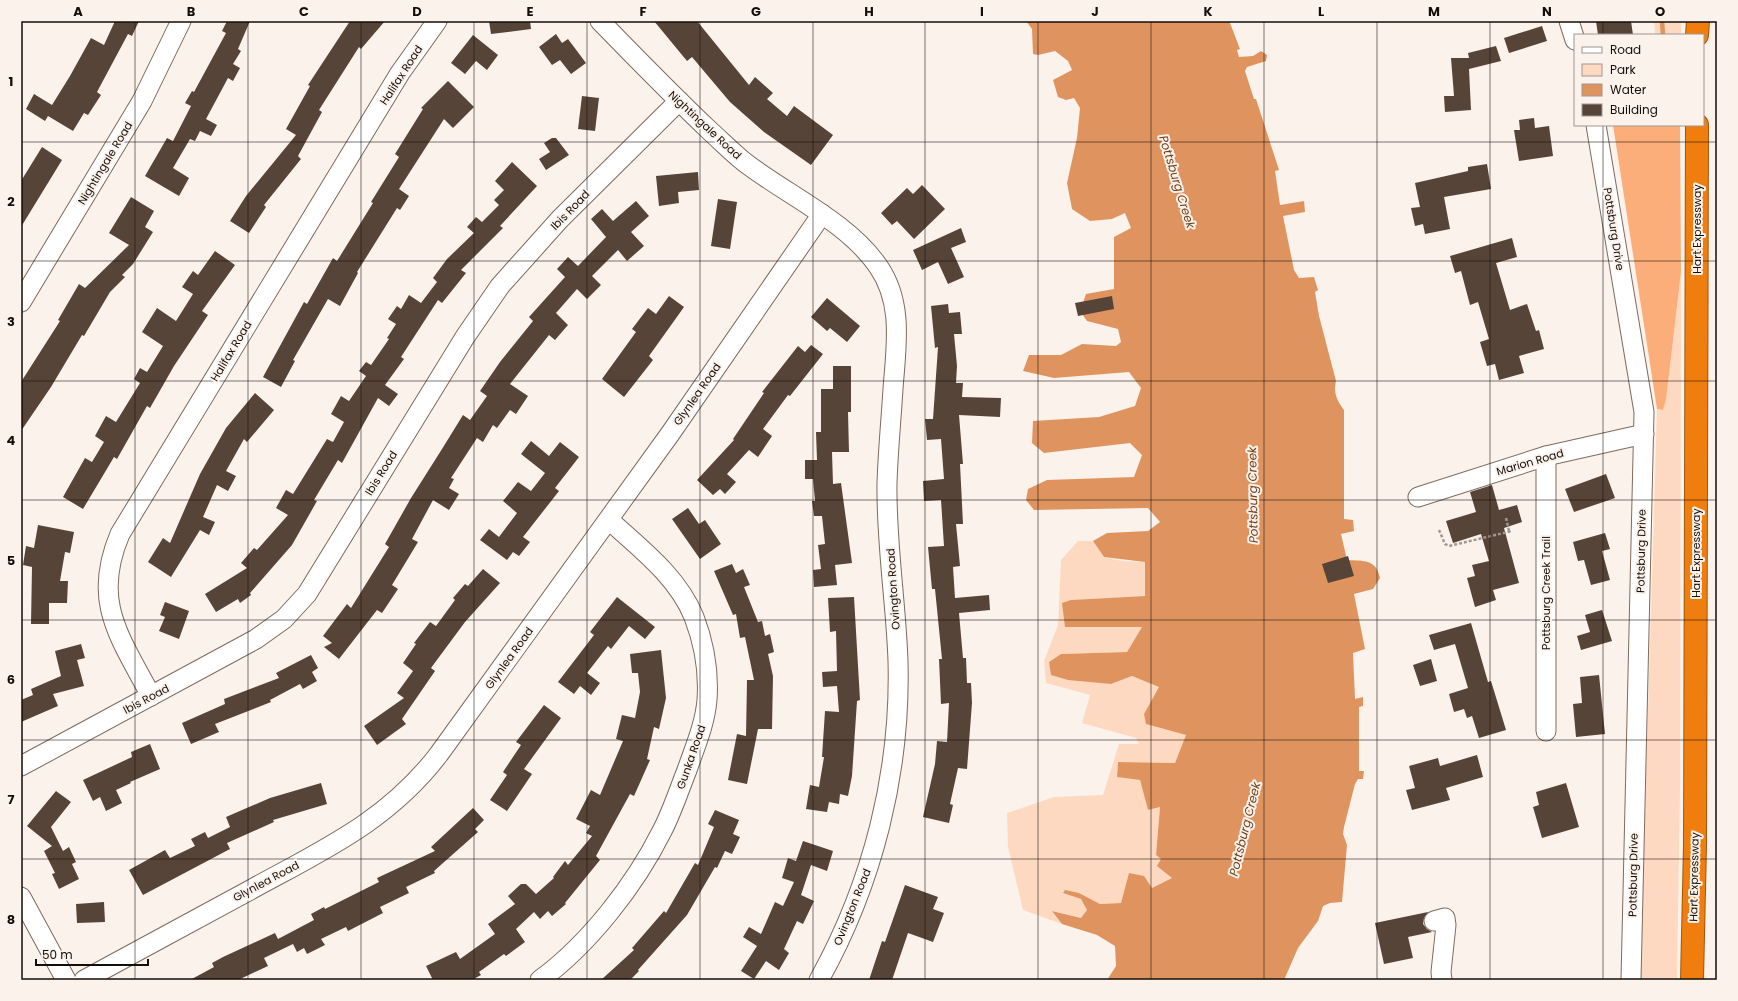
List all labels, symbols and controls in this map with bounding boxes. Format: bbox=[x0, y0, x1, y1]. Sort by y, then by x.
text: A bbox=[73, 2, 83, 21]
text: B bbox=[187, 2, 196, 21]
text: C bbox=[299, 2, 309, 21]
text: D bbox=[412, 2, 422, 21]
text: E bbox=[526, 2, 534, 21]
text: F bbox=[639, 2, 647, 21]
text: G bbox=[751, 2, 761, 21]
text: H bbox=[864, 2, 874, 21]
text: I bbox=[980, 2, 984, 21]
text: J bbox=[1091, 2, 1099, 21]
text: K bbox=[1203, 2, 1213, 21]
text: L bbox=[1318, 2, 1324, 21]
text: M bbox=[1428, 2, 1440, 21]
text: N bbox=[1542, 2, 1552, 21]
text: O bbox=[1655, 2, 1665, 21]
legend bbox=[1574, 34, 1704, 126]
text: Road bbox=[1610, 41, 1641, 58]
street label: Halifax Road bbox=[376, 42, 426, 108]
text: Park bbox=[1610, 61, 1637, 78]
text: 1 bbox=[9, 72, 13, 91]
text: Water bbox=[1610, 81, 1647, 98]
street label: Nightingale Road bbox=[665, 87, 745, 163]
text: Building bbox=[1610, 101, 1658, 118]
street label: Nightingale Road bbox=[74, 118, 136, 208]
water label: Pottsburg Creek bbox=[1155, 133, 1200, 231]
street label: Hart Expressway bbox=[1689, 183, 1705, 274]
street label: Ibis Road bbox=[547, 186, 593, 234]
street label: Pottsburg Drive bbox=[1600, 186, 1628, 272]
text: 2 bbox=[7, 192, 15, 211]
text: 3 bbox=[7, 312, 15, 331]
street label: Halifax Road bbox=[207, 318, 255, 384]
street label: Glynlea Road bbox=[670, 360, 724, 428]
text: 4 bbox=[7, 431, 16, 450]
street label: Marion Road bbox=[1494, 445, 1566, 479]
water label: Pottsburg Creek bbox=[1243, 446, 1262, 543]
street label: Ibis Road bbox=[361, 447, 401, 499]
street label: Hart Expressway bbox=[1688, 507, 1704, 598]
street label: Pottsburg Drive bbox=[1632, 509, 1650, 593]
street label: Pottsburg Creek Trail bbox=[1538, 536, 1554, 650]
street label: Ovington Road bbox=[882, 548, 904, 630]
text: 5 bbox=[7, 551, 15, 570]
street label: Glynlea Road bbox=[481, 624, 537, 692]
text: 6 bbox=[7, 670, 15, 689]
street label: Ibis Road bbox=[120, 680, 172, 718]
street label: Gunka Road bbox=[672, 723, 710, 791]
water label: Pottsburg Creek bbox=[1225, 779, 1265, 878]
text: 7 bbox=[8, 790, 15, 809]
street label: Hart Expressway bbox=[1685, 831, 1703, 922]
street label: Pottsburg Drive bbox=[1624, 833, 1642, 917]
street label: Glynlea Road bbox=[230, 857, 302, 905]
street label: Ovington Road bbox=[829, 866, 875, 948]
text: 8 bbox=[7, 910, 15, 929]
scale bar bbox=[36, 941, 148, 967]
text: 50 m bbox=[42, 946, 73, 963]

